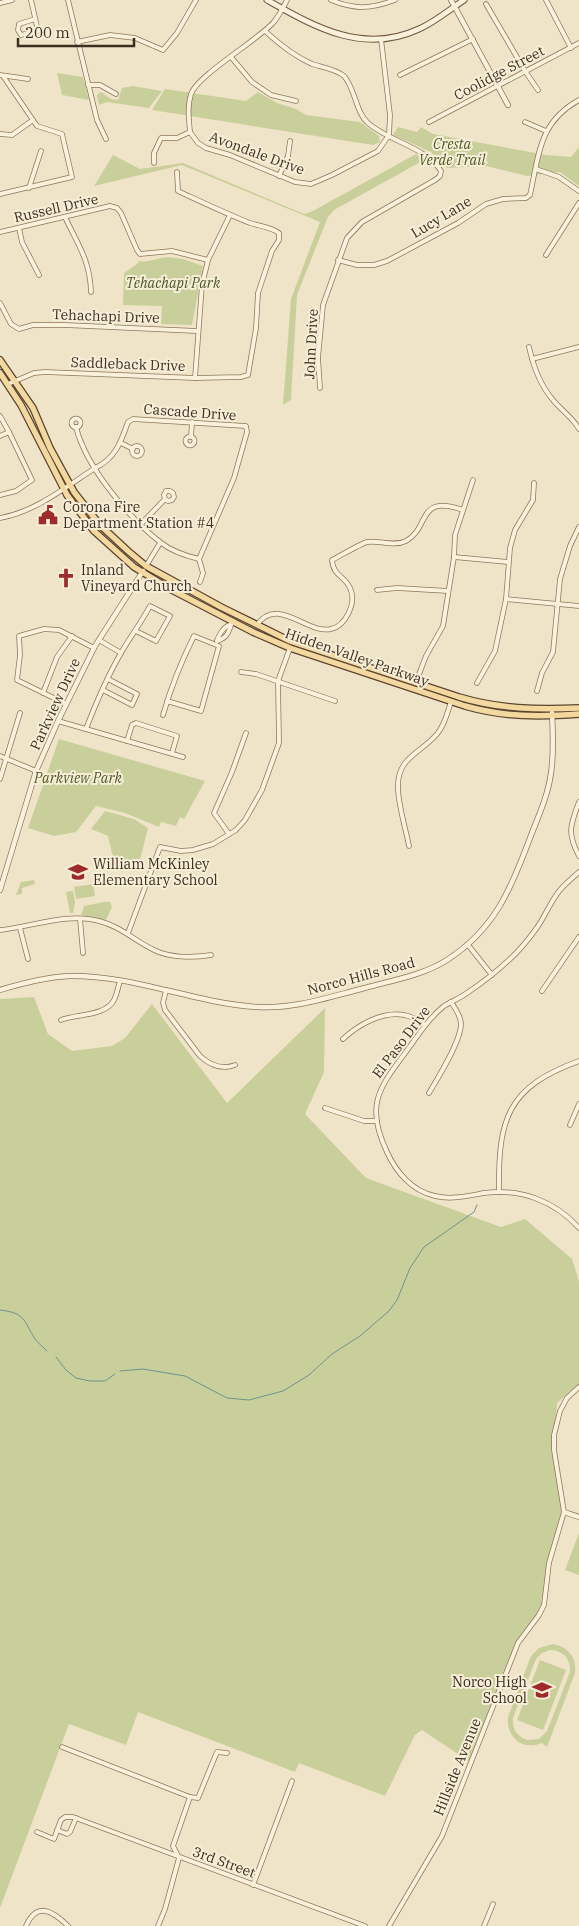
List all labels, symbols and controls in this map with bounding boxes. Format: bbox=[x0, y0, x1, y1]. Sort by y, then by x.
scale bar bbox=[18, 15, 134, 47]
text: 200 m bbox=[25, 23, 70, 42]
street label: Coolidge Street bbox=[451, 42, 547, 104]
street label: Avondale Drive bbox=[207, 127, 307, 179]
park label: Cresta Verde Trail bbox=[419, 135, 486, 169]
street label: Russell Drive bbox=[12, 190, 100, 226]
street label: Lucy Lane bbox=[408, 192, 474, 242]
park label: Tehachapi Park bbox=[126, 274, 221, 292]
street label: Tehachapi Drive bbox=[52, 305, 160, 327]
street label: John Drive bbox=[300, 308, 322, 380]
street label: Saddleback Drive bbox=[70, 353, 186, 375]
street label: Cascade Drive bbox=[143, 400, 237, 424]
place label: Corona Fire Department Station #4 bbox=[63, 498, 214, 532]
public building icon: Corona Fire Department Station #4 bbox=[37, 504, 59, 526]
place label: Inland Vineyard Church bbox=[81, 561, 193, 595]
church icon: Inland Vineyard Church bbox=[55, 567, 77, 589]
street label: Hidden Valley Parkway bbox=[283, 624, 432, 690]
street label: Parkview Drive bbox=[26, 655, 84, 753]
park label: Parkview Park bbox=[33, 769, 123, 787]
place label: William McKinley Elementary School bbox=[93, 855, 218, 889]
school or university icon: William McKinley Elementary School bbox=[67, 861, 89, 883]
street label: Norco Hills Road bbox=[305, 953, 417, 999]
street label: El Paso Drive bbox=[368, 1002, 434, 1082]
place label: Norco High School bbox=[452, 1673, 527, 1707]
school or university icon: Norco High School bbox=[531, 1679, 553, 1701]
street label: Hillside Avenue bbox=[429, 1716, 485, 1818]
street label: 3rd Street bbox=[190, 1842, 258, 1882]

